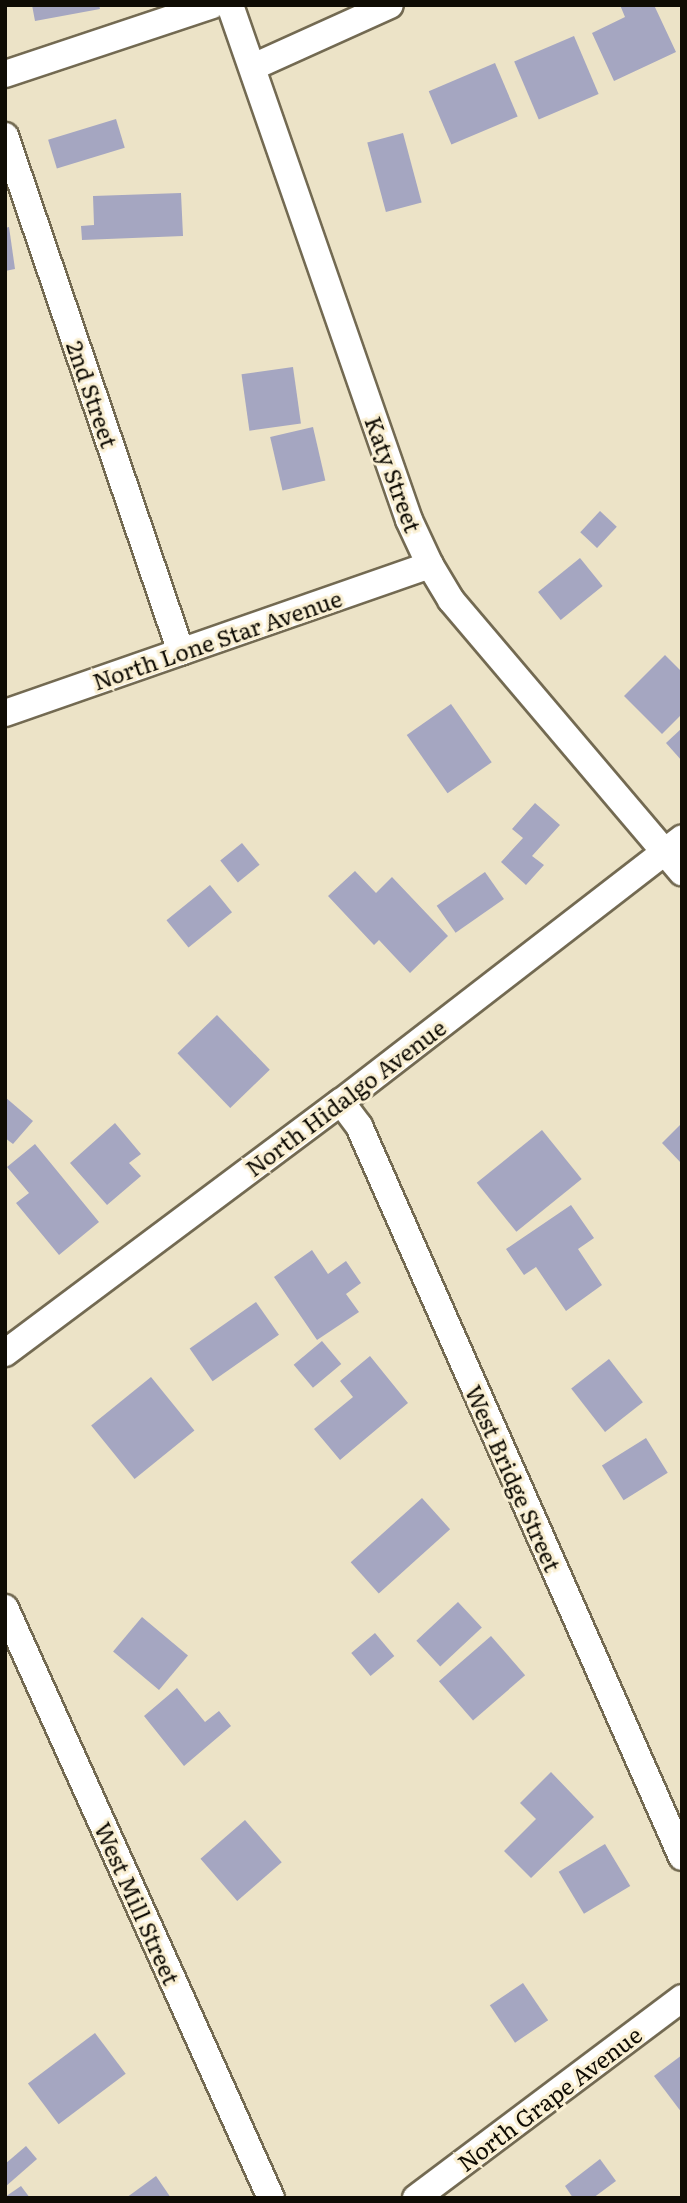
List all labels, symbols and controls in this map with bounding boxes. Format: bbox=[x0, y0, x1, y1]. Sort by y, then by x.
street label: 2nd Street bbox=[62, 337, 124, 451]
street label: Katy Street bbox=[360, 412, 428, 536]
street label: North Lone Star Avenue bbox=[89, 583, 345, 695]
street label: North Hidalgo Avenue bbox=[239, 1013, 451, 1181]
street label: West Bridge Street bbox=[460, 1380, 568, 1576]
street label: West Mill Street bbox=[90, 1817, 186, 1989]
street label: North Grape Avenue bbox=[452, 2020, 646, 2176]

